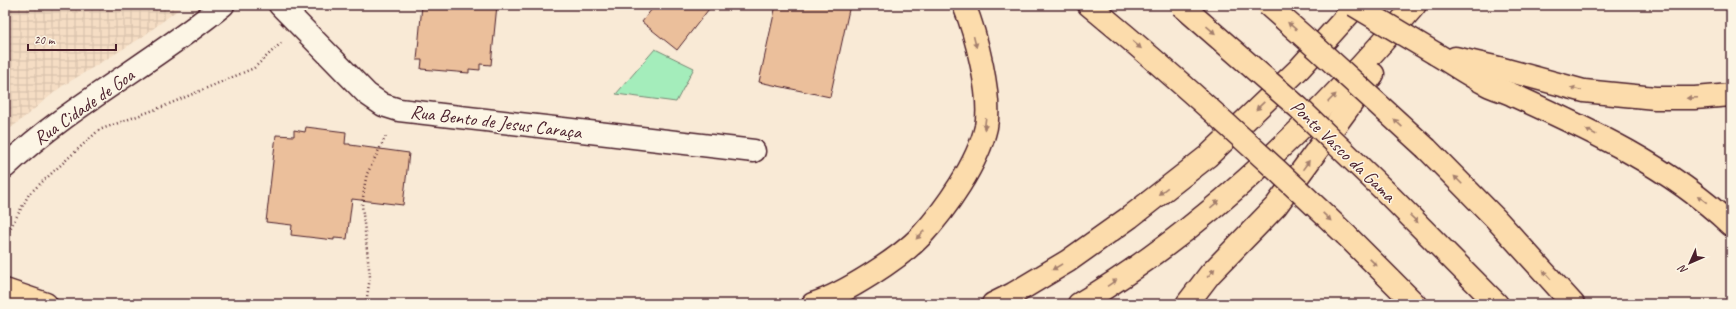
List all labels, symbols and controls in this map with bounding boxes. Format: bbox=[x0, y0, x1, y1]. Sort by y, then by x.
one-way arrow bbox=[1287, 22, 1296, 31]
one-way arrow bbox=[1206, 25, 1216, 35]
scale bar bbox=[28, 26, 116, 52]
text: 20 m bbox=[34, 32, 56, 48]
one-way arrow bbox=[973, 36, 979, 48]
one-way arrow bbox=[1132, 41, 1143, 50]
street label: Rua Cidade de Goa bbox=[29, 63, 140, 151]
one-way arrow bbox=[1569, 86, 1582, 92]
one-way arrow bbox=[1327, 93, 1337, 103]
street label: Ponte Vasco da Gama bbox=[1285, 95, 1402, 208]
one-way arrow bbox=[1685, 95, 1698, 101]
street label: Rua Bento de Jesus Caraça bbox=[409, 100, 585, 145]
one-way arrow bbox=[1255, 101, 1265, 111]
one-way arrow bbox=[982, 118, 988, 130]
one-way arrow bbox=[1393, 118, 1404, 127]
one-way arrow bbox=[1585, 128, 1597, 135]
one-way arrow bbox=[1302, 160, 1310, 171]
one-way arrow bbox=[1453, 175, 1463, 185]
one-way arrow bbox=[1157, 187, 1168, 196]
one-way arrow bbox=[1697, 195, 1707, 203]
one-way arrow bbox=[1210, 200, 1221, 209]
one-way arrow bbox=[1322, 212, 1332, 222]
one-way arrow bbox=[1409, 214, 1419, 224]
one-way arrow bbox=[915, 230, 925, 240]
north arrow bbox=[1670, 243, 1710, 283]
one-way arrow bbox=[1369, 257, 1378, 266]
text: N bbox=[1674, 261, 1690, 277]
one-way arrow bbox=[1051, 264, 1063, 271]
one-way arrow bbox=[1207, 268, 1216, 279]
one-way arrow bbox=[1542, 270, 1552, 280]
one-way arrow bbox=[1107, 279, 1117, 287]

